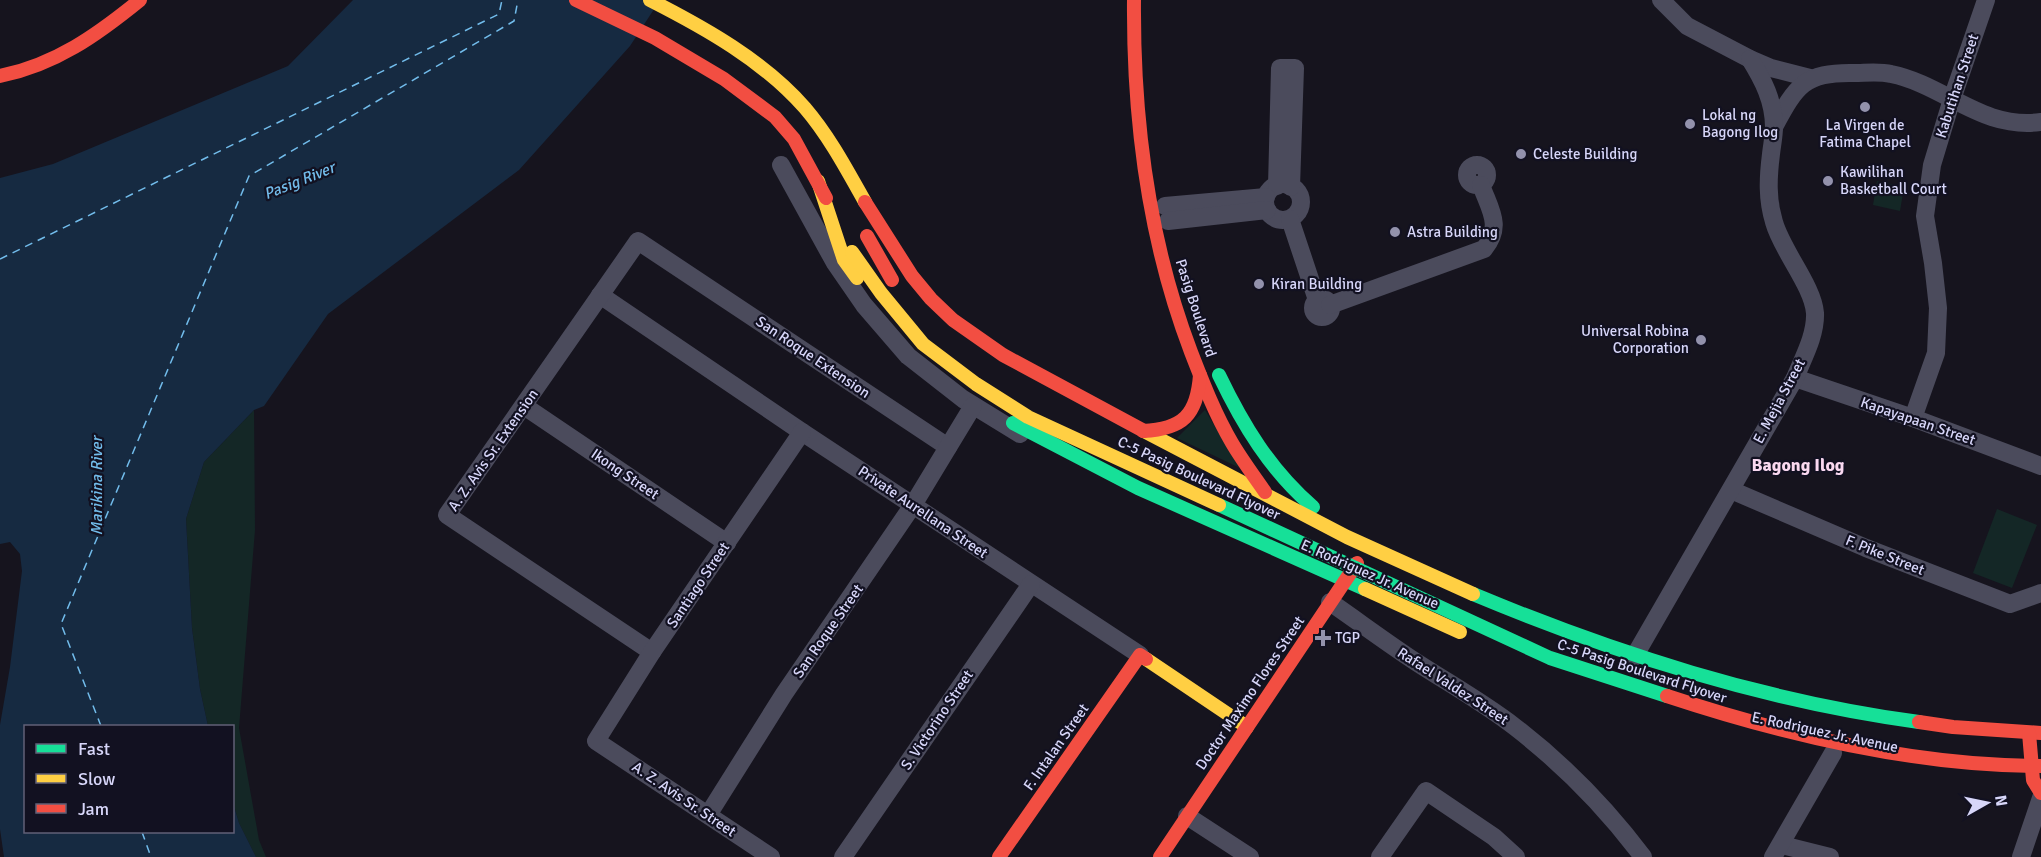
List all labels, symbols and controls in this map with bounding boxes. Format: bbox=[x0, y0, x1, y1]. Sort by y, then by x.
street label: Kabutihan Street bbox=[1932, 32, 1982, 140]
marker: La Virgen de Fatima Chapel bbox=[1858, 100, 1872, 114]
place label: Lokal ng Bagong Ilog bbox=[1702, 106, 1778, 141]
place label: La Virgen de Fatima Chapel bbox=[1819, 116, 1911, 151]
marker: Lokal ng Bagong Ilog bbox=[1683, 117, 1697, 131]
place label: Celeste Building bbox=[1533, 145, 1637, 163]
marker: Celeste Building bbox=[1514, 147, 1528, 161]
water label: Pasig River bbox=[261, 157, 340, 204]
place label: Kawilihan Basketball Court bbox=[1840, 163, 1947, 198]
marker: Kawilihan Basketball Court bbox=[1821, 174, 1835, 188]
place label: Astra Building bbox=[1407, 223, 1498, 241]
marker: Astra Building bbox=[1388, 225, 1402, 239]
street label: Pasig Boulevard bbox=[1172, 257, 1220, 359]
place label: Kiran Building bbox=[1271, 275, 1362, 293]
marker: Kiran Building bbox=[1252, 277, 1266, 291]
street label: San Roque Extension bbox=[752, 312, 874, 402]
place label: Universal Robina Corporation bbox=[1581, 322, 1689, 357]
marker: Universal Robina Corporation bbox=[1694, 333, 1708, 347]
street label: E. Mejia Street bbox=[1749, 355, 1809, 447]
street label: A. Z. Avis Sr. Extension bbox=[444, 385, 542, 515]
street label: Kapayapaan Street bbox=[1858, 393, 1978, 449]
street label: C-5 Pasig Boulevard Flyover bbox=[1115, 432, 1284, 524]
water label: Marikina River bbox=[87, 434, 107, 535]
street label: Ikong Street bbox=[588, 445, 662, 503]
district label: Bagong Ilog bbox=[1752, 454, 1845, 476]
street label: Private Aurellana Street bbox=[855, 462, 991, 562]
street label: F. Pike Street bbox=[1843, 531, 1927, 579]
street label: E. Rodriguez Jr. Avenue bbox=[1298, 535, 1442, 613]
street label: Santiago Street bbox=[663, 539, 733, 631]
street label: San Roque Street bbox=[789, 581, 867, 681]
street label: Doctor Maximo Flores Street bbox=[1192, 613, 1308, 773]
place label: TGP bbox=[1335, 629, 1360, 647]
marker: TGP bbox=[1316, 631, 1330, 645]
street label: C-5 Pasig Boulevard Flyover bbox=[1555, 635, 1730, 707]
street label: Rafael Valdez Street bbox=[1394, 643, 1512, 729]
street label: S. Victorino Street bbox=[897, 667, 977, 773]
street label: F. Intalan Street bbox=[1019, 700, 1093, 794]
street label: E. Rodriguez Jr. Avenue bbox=[1750, 708, 1900, 756]
legend bbox=[24, 725, 234, 833]
text: Fast bbox=[78, 738, 110, 760]
street label: A. Z. Avis Sr. Street bbox=[629, 758, 739, 840]
text: Slow bbox=[78, 768, 115, 790]
north arrow bbox=[1957, 773, 2017, 833]
text: N bbox=[1990, 794, 2012, 808]
text: Jam bbox=[78, 798, 109, 820]

